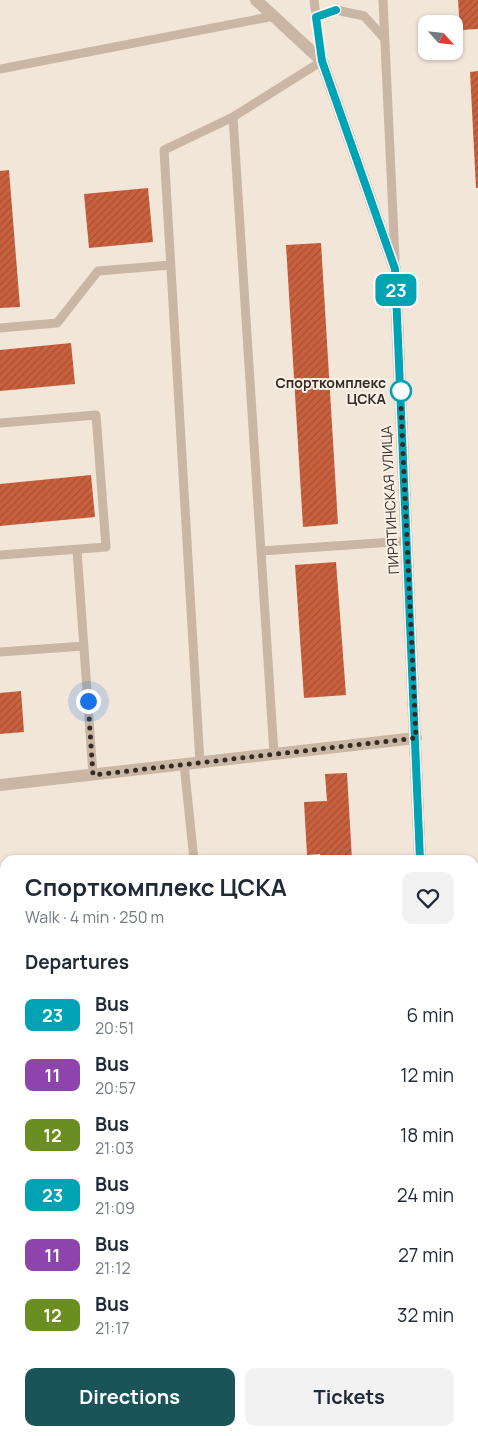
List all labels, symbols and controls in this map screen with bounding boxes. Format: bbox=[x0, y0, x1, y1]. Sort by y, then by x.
north arrow bbox=[418, 15, 462, 60]
map controls bbox=[418, 15, 463, 60]
line badge: 23 bbox=[374, 274, 418, 306]
text: 23 bbox=[385, 278, 407, 302]
place label: Спорткомплекс ЦСКА bbox=[275, 373, 387, 408]
marker: Спорткомплекс ЦСКА bbox=[390, 380, 412, 402]
street label: ПИРЯТИНСКАЯ УЛИЦА bbox=[376, 425, 403, 575]
your location bbox=[76, 689, 101, 714]
text: Спорткомплекс ЦСКА bbox=[25, 870, 287, 903]
button: heart bbox=[402, 872, 454, 924]
text: Walk · 4 min · 250 m bbox=[25, 906, 164, 928]
text: Departures bbox=[25, 949, 129, 975]
text: Bus bbox=[95, 991, 129, 1017]
text: 6 min bbox=[407, 1002, 454, 1028]
text: 23 bbox=[42, 1003, 63, 1027]
text: 20:51 bbox=[95, 1017, 134, 1039]
text: Bus bbox=[95, 1051, 129, 1077]
text: 12 min bbox=[400, 1062, 454, 1088]
text: 11 bbox=[45, 1063, 60, 1087]
text: 20:57 bbox=[95, 1077, 136, 1099]
text: Bus bbox=[95, 1111, 129, 1137]
text: 18 min bbox=[400, 1122, 454, 1148]
text: 12 bbox=[43, 1123, 62, 1147]
text: 21:03 bbox=[95, 1137, 134, 1159]
text: Bus bbox=[95, 1171, 129, 1197]
text: 24 min bbox=[397, 1182, 454, 1208]
text: 23 bbox=[42, 1183, 63, 1207]
text: 21:09 bbox=[95, 1197, 135, 1219]
text: Bus bbox=[95, 1231, 129, 1257]
text: 27 min bbox=[398, 1242, 454, 1268]
text: 11 bbox=[45, 1243, 60, 1267]
text: 21:12 bbox=[95, 1257, 131, 1279]
text: Bus bbox=[95, 1291, 129, 1317]
text: 32 min bbox=[397, 1302, 454, 1328]
text: 12 bbox=[43, 1303, 62, 1327]
text: 21:17 bbox=[95, 1317, 129, 1339]
button: Directions bbox=[25, 1368, 235, 1426]
button: Tickets bbox=[245, 1368, 454, 1426]

